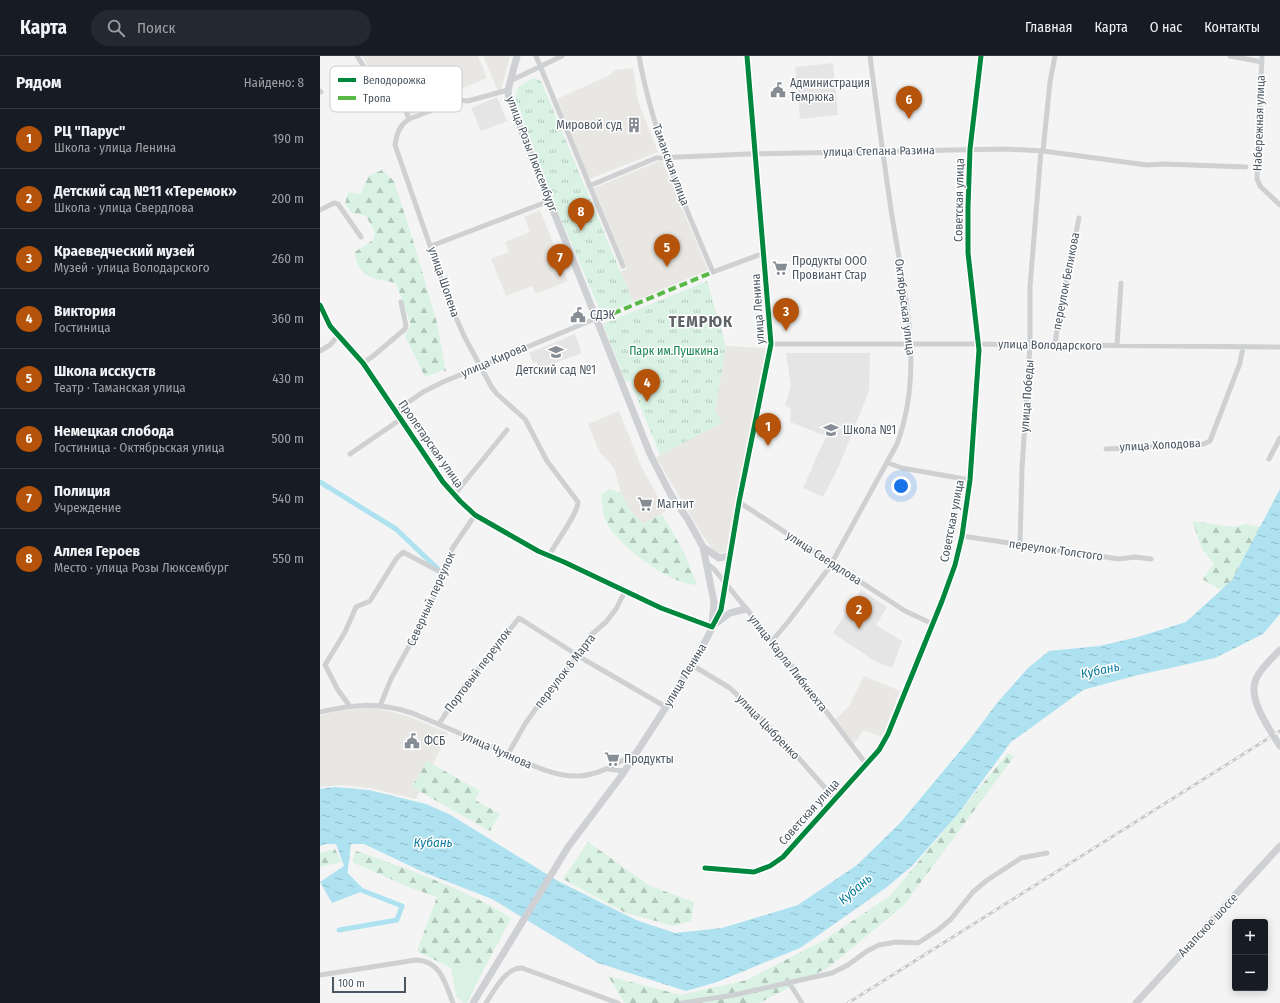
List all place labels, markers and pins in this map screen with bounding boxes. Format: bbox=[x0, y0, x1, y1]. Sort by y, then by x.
place label: Администрация Темрюка bbox=[790, 76, 870, 104]
public building icon: Администрация Темрюка bbox=[769, 81, 787, 99]
pin: 6 bbox=[896, 86, 922, 119]
building icon: Мировой суд bbox=[625, 116, 643, 134]
place label: Мировой суд bbox=[556, 118, 622, 132]
pin: 8 bbox=[568, 198, 594, 231]
pin: 5 bbox=[654, 234, 680, 267]
pin: 7 bbox=[547, 244, 573, 277]
place label: Продукты ООО Провиант Стар bbox=[792, 254, 867, 282]
supermarket icon: Продукты ООО Провиант Стар bbox=[771, 259, 789, 277]
pin: 3 bbox=[773, 298, 799, 331]
public building icon: СДЭК bbox=[569, 306, 587, 324]
place label: СДЭК bbox=[590, 308, 616, 322]
school or university icon: Детский сад №1 bbox=[547, 343, 565, 361]
place label: Детский сад №1 bbox=[515, 363, 596, 377]
pin: 4 bbox=[634, 369, 660, 402]
pin: 1 bbox=[755, 413, 781, 446]
school or university icon: Школа №1 bbox=[822, 421, 840, 439]
place label: Школа №1 bbox=[843, 423, 896, 437]
supermarket icon: Магнит bbox=[636, 495, 654, 513]
place label: Магнит bbox=[657, 497, 694, 511]
pin: 2 bbox=[846, 596, 872, 629]
public building icon: ФСБ bbox=[403, 732, 421, 750]
place label: ФСБ bbox=[424, 734, 445, 748]
supermarket icon: Продукты bbox=[603, 750, 621, 768]
place label: Продукты bbox=[624, 752, 674, 766]

